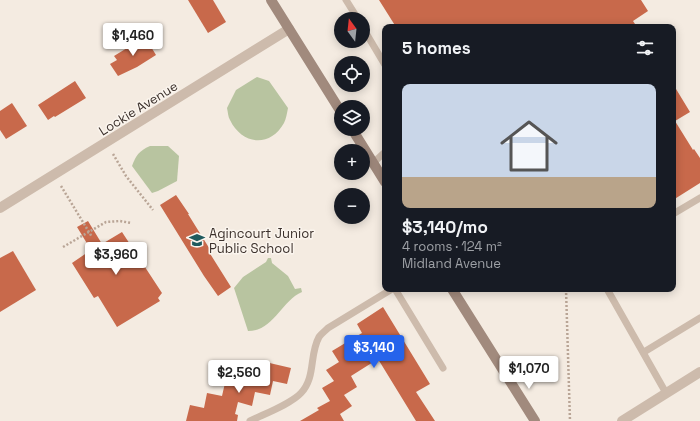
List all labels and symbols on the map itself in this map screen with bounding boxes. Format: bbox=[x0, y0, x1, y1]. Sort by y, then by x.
north arrow bbox=[334, 12, 370, 48]
pin: $1,460 bbox=[100, 23, 166, 57]
street label: Lockie Avenue bbox=[96, 77, 181, 139]
place label: Agincourt Junior Public School bbox=[209, 225, 314, 257]
school or university icon: Agincourt Junior Public School bbox=[188, 231, 206, 249]
pin: $3,960 bbox=[83, 242, 149, 276]
pin: $3,140 bbox=[341, 335, 407, 369]
pin: $1,070 bbox=[496, 356, 562, 390]
pin: $2,560 bbox=[206, 360, 272, 394]

